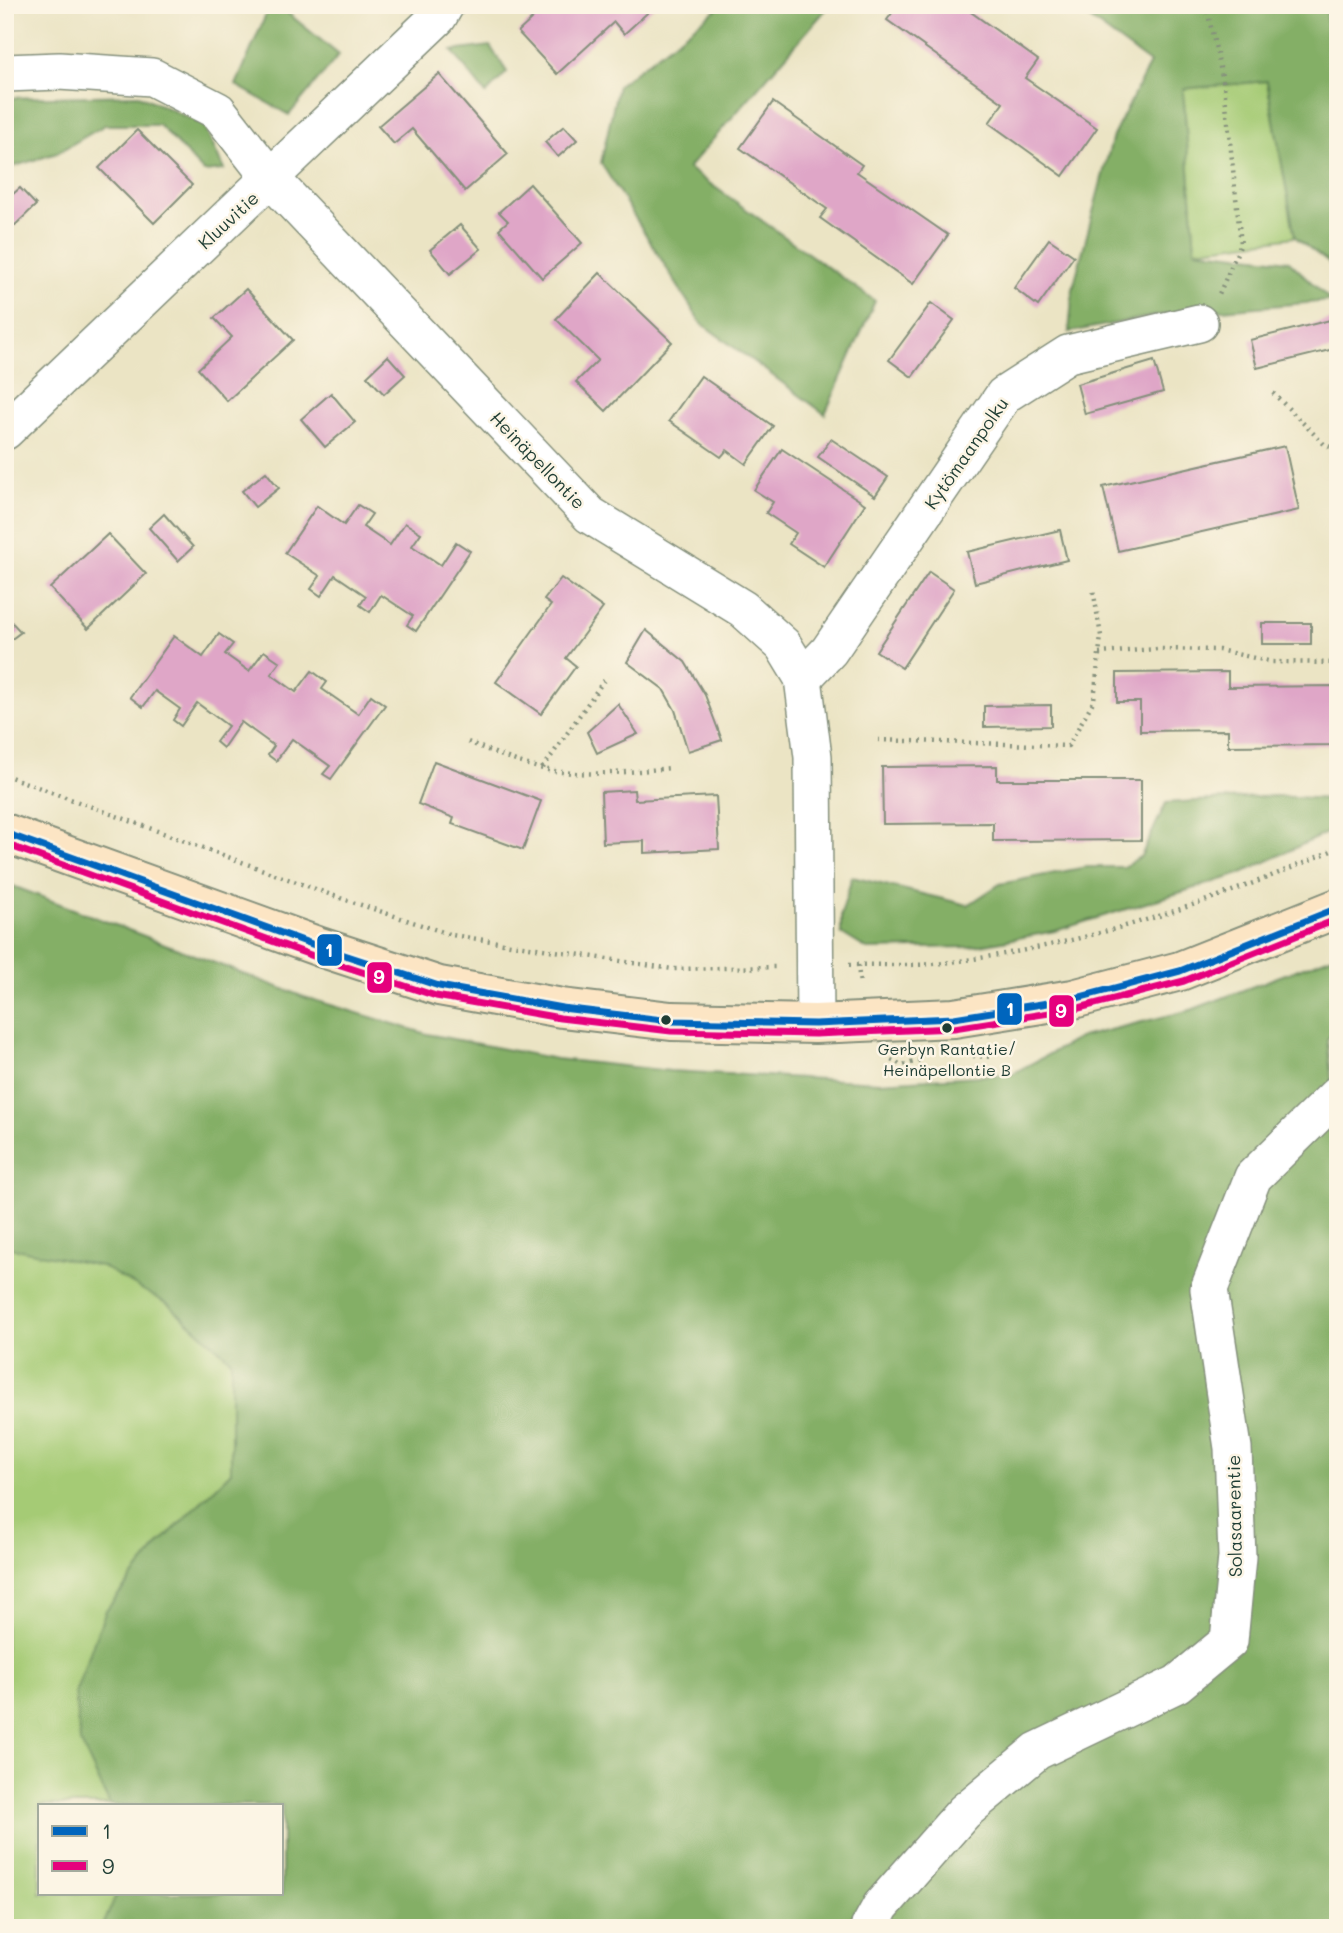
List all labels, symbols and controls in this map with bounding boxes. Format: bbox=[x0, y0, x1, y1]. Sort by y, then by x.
street label: Kluuvitie bbox=[192, 186, 264, 254]
street label: Kytömaanpolku bbox=[918, 392, 1014, 514]
street label: Heinäpellontie bbox=[485, 406, 591, 514]
line badge: 1 bbox=[316, 933, 343, 967]
text: 1 bbox=[325, 937, 333, 962]
line badge: 9 bbox=[366, 961, 393, 994]
text: 9 bbox=[373, 964, 385, 989]
line badge: 1 bbox=[996, 992, 1023, 1026]
line badge: 9 bbox=[1048, 994, 1075, 1028]
text: 1 bbox=[1006, 996, 1014, 1021]
text: 9 bbox=[1055, 998, 1067, 1023]
unlabelled marker bbox=[659, 1013, 673, 1027]
marker: Gerbyn Rantatie/ Heinäpellontie B bbox=[940, 1021, 954, 1035]
place label: Gerbyn Rantatie/ Heinäpellontie B bbox=[878, 1038, 1016, 1080]
street label: Solasaarentie bbox=[1221, 1455, 1247, 1577]
legend bbox=[38, 1804, 284, 1895]
text: 1 bbox=[102, 1817, 111, 1844]
text: 9 bbox=[102, 1852, 114, 1879]

